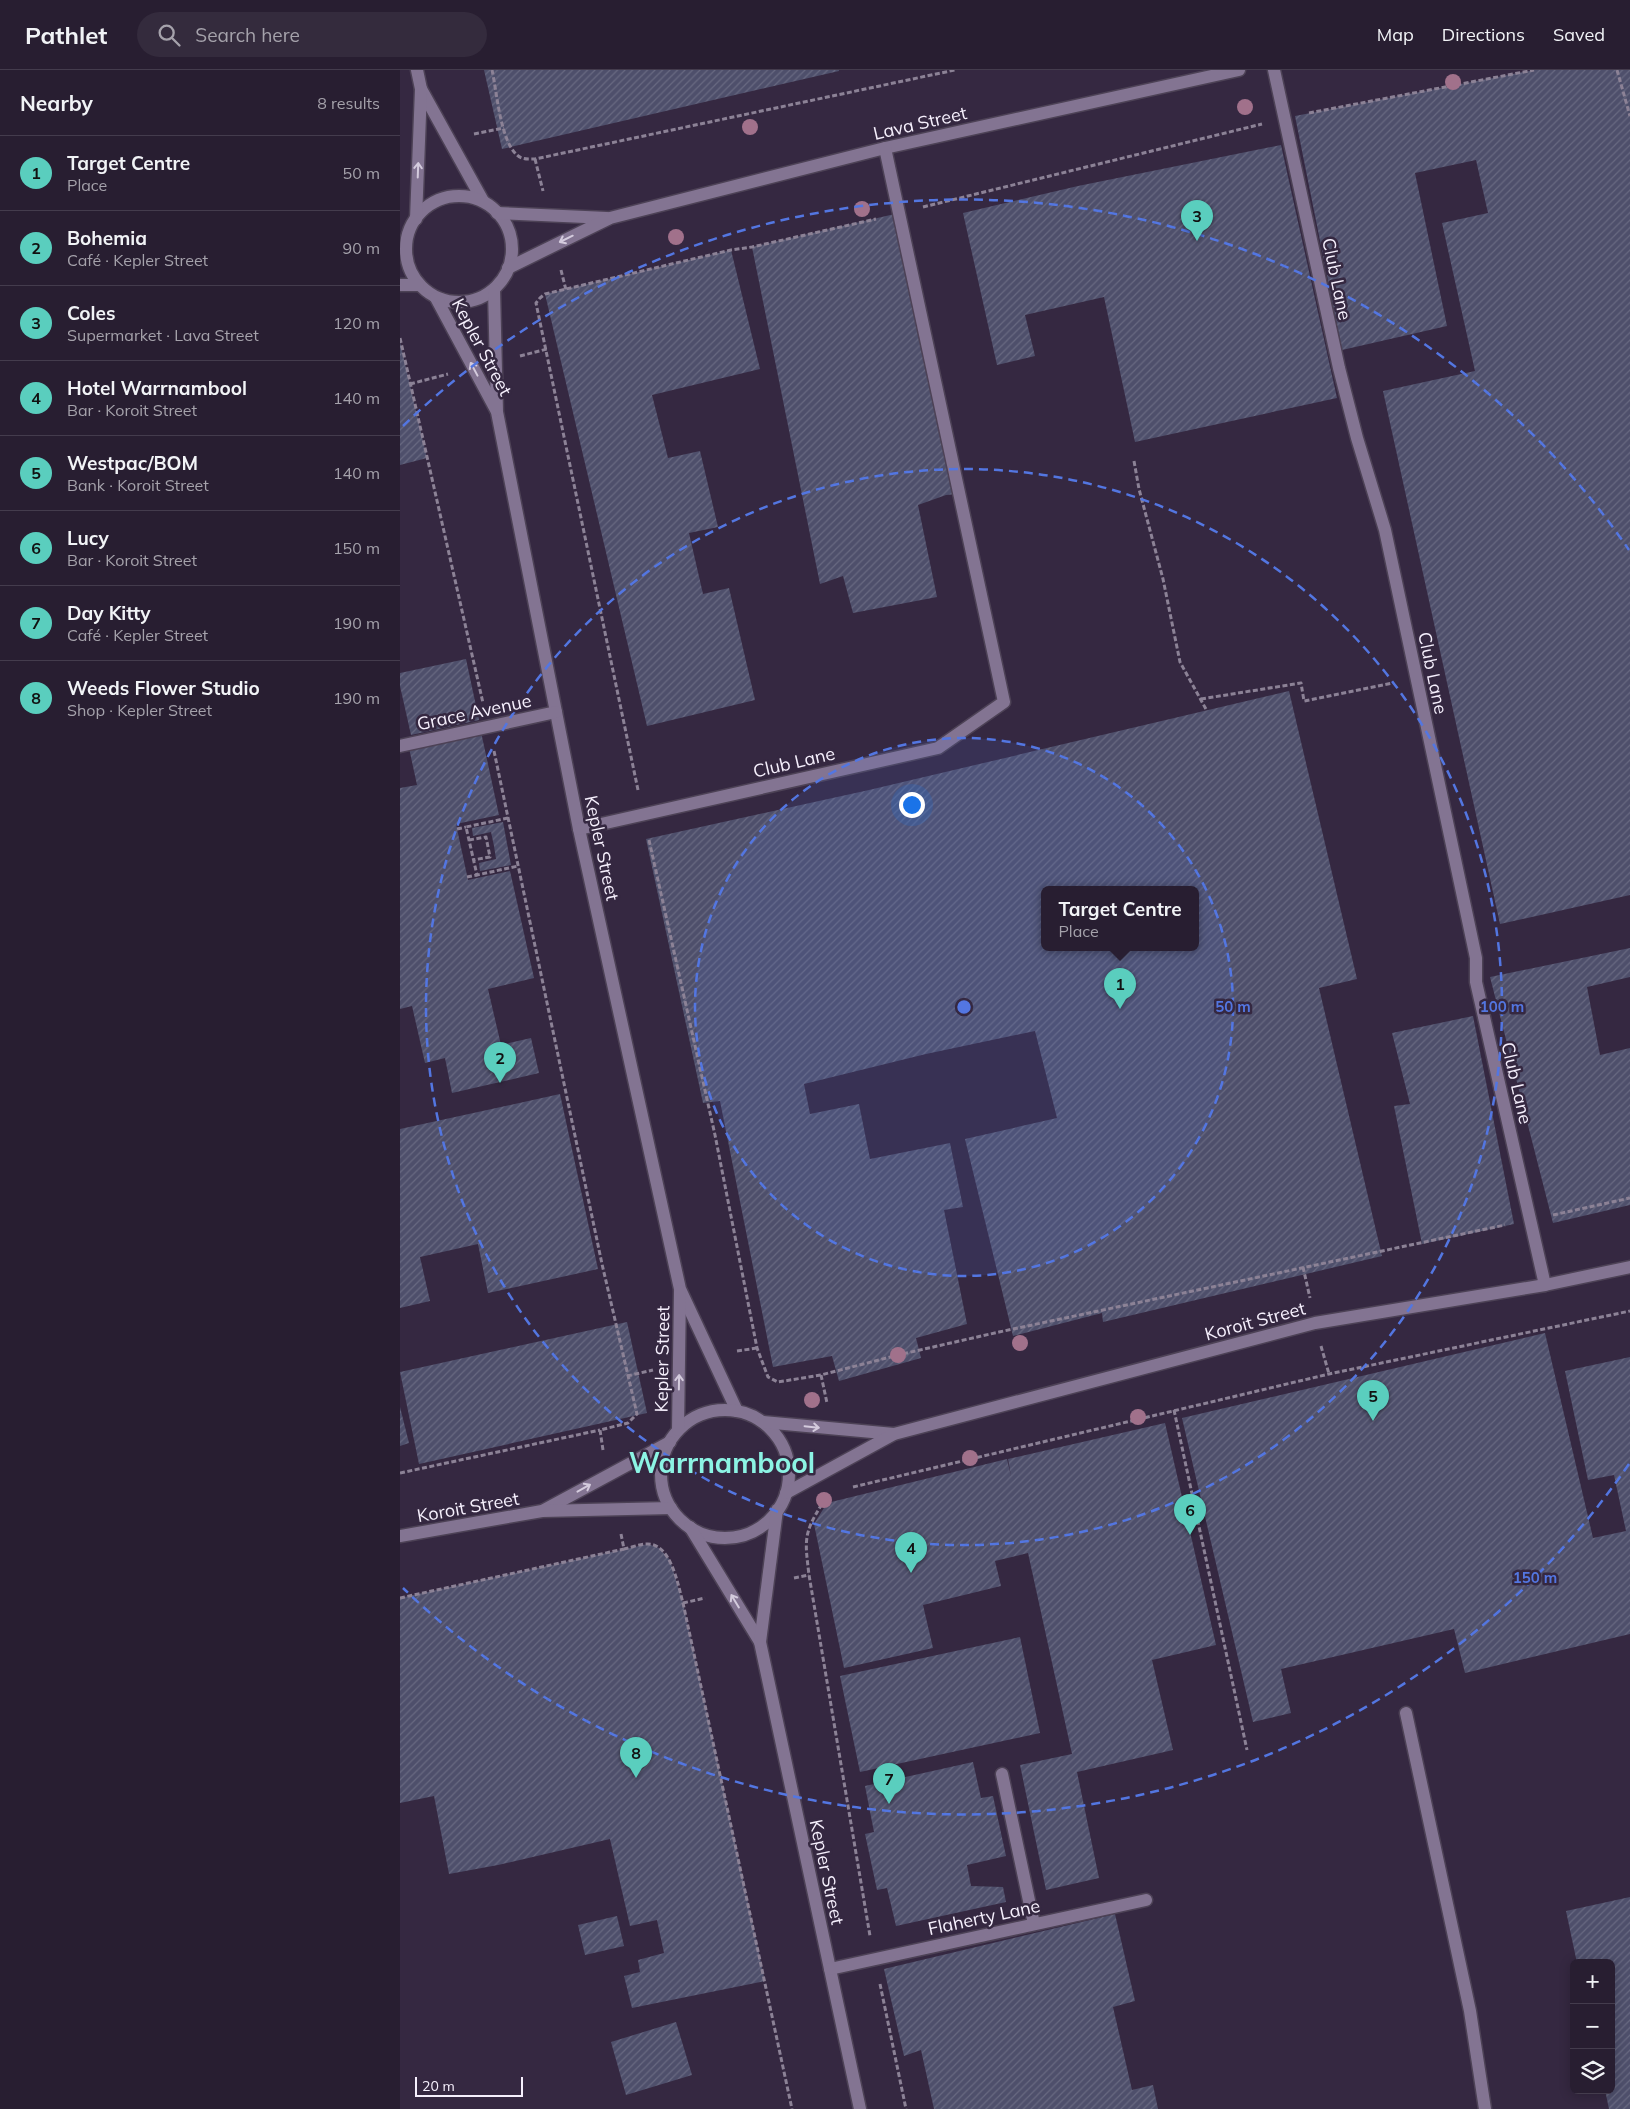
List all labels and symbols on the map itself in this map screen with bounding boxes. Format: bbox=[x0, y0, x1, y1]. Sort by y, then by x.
street label: Lava Street bbox=[871, 101, 969, 145]
one-way arrow bbox=[413, 162, 422, 178]
pin: 3 bbox=[1181, 200, 1213, 241]
one-way arrow bbox=[559, 235, 574, 244]
street label: Club Lane bbox=[1317, 236, 1357, 322]
street label: Kepler Street bbox=[447, 294, 517, 400]
one-way arrow bbox=[469, 363, 479, 377]
street label: Club Lane bbox=[1413, 630, 1453, 716]
street label: Grace Avenue bbox=[415, 689, 533, 735]
street label: Club Lane bbox=[751, 741, 837, 783]
your location bbox=[899, 792, 925, 818]
street label: Kepler Street bbox=[580, 793, 624, 903]
pin: 1 bbox=[1104, 968, 1136, 1009]
text: 50 m bbox=[1215, 997, 1251, 1016]
text: 100 m bbox=[1480, 997, 1524, 1016]
centre of rings bbox=[955, 998, 973, 1016]
street label: Club Lane bbox=[1496, 1040, 1538, 1126]
pin: 2 bbox=[484, 1042, 516, 1083]
street label: Koroit Street bbox=[1202, 1297, 1308, 1345]
street label: Kepler Street bbox=[650, 1305, 674, 1413]
one-way arrow bbox=[674, 1374, 684, 1390]
pin: 5 bbox=[1357, 1380, 1389, 1421]
one-way arrow bbox=[803, 1422, 819, 1432]
district label: Warrnambool bbox=[629, 1445, 815, 1480]
one-way arrow bbox=[577, 1483, 592, 1493]
street label: Koroit Street bbox=[415, 1487, 521, 1527]
pin: 6 bbox=[1174, 1494, 1206, 1535]
pin: 4 bbox=[895, 1532, 927, 1573]
text: 150 m bbox=[1513, 1568, 1557, 1587]
one-way arrow bbox=[729, 1594, 739, 1608]
pin: 8 bbox=[620, 1737, 652, 1778]
pin: 7 bbox=[873, 1763, 905, 1804]
street label: Kepler Street bbox=[805, 1817, 849, 1927]
street label: Flaherty Lane bbox=[926, 1894, 1042, 1940]
scale bar bbox=[415, 2074, 522, 2097]

